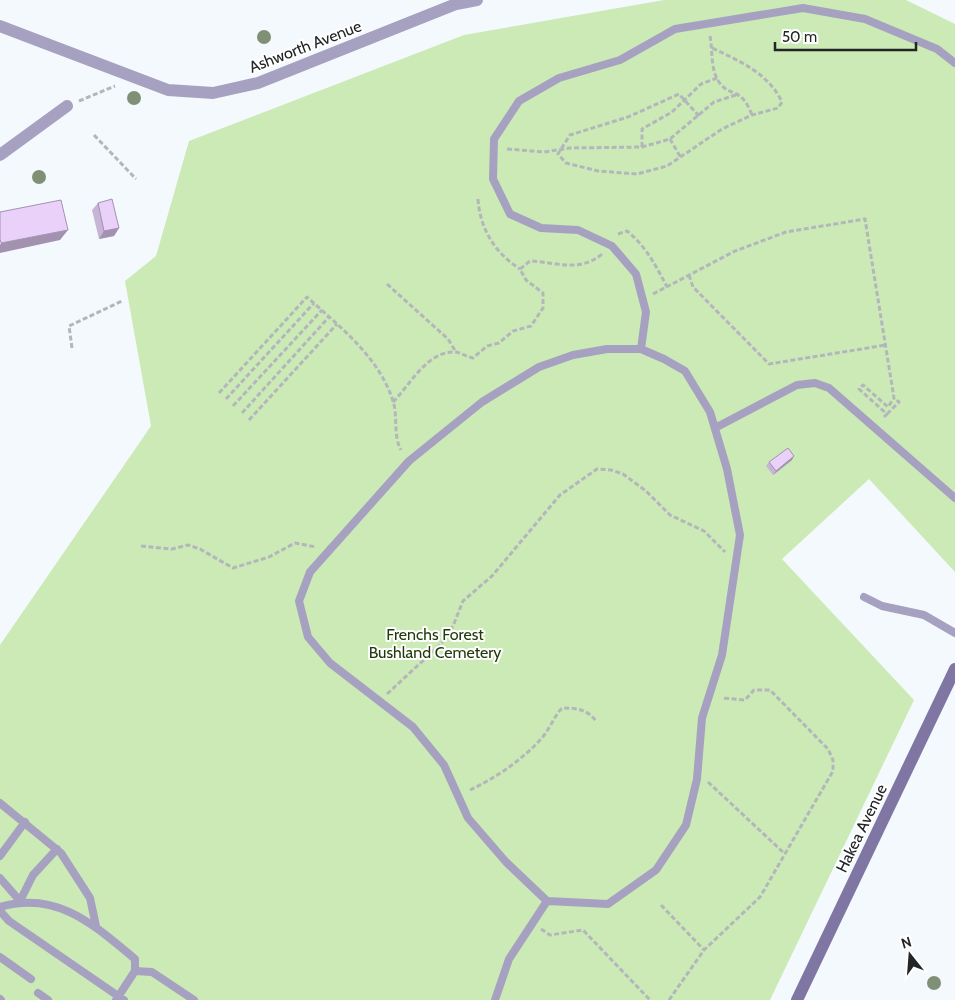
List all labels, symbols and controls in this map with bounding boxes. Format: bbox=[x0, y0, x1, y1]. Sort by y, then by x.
street label: Ashworth Avenue bbox=[246, 16, 364, 77]
scale bar bbox=[775, 20, 916, 52]
text: 50 m bbox=[782, 28, 817, 46]
park label: Frenchs Forest Bushland Cemetery bbox=[369, 625, 501, 662]
street label: Hakea Avenue bbox=[832, 781, 891, 875]
north arrow bbox=[885, 930, 935, 980]
text: N bbox=[899, 933, 914, 953]

